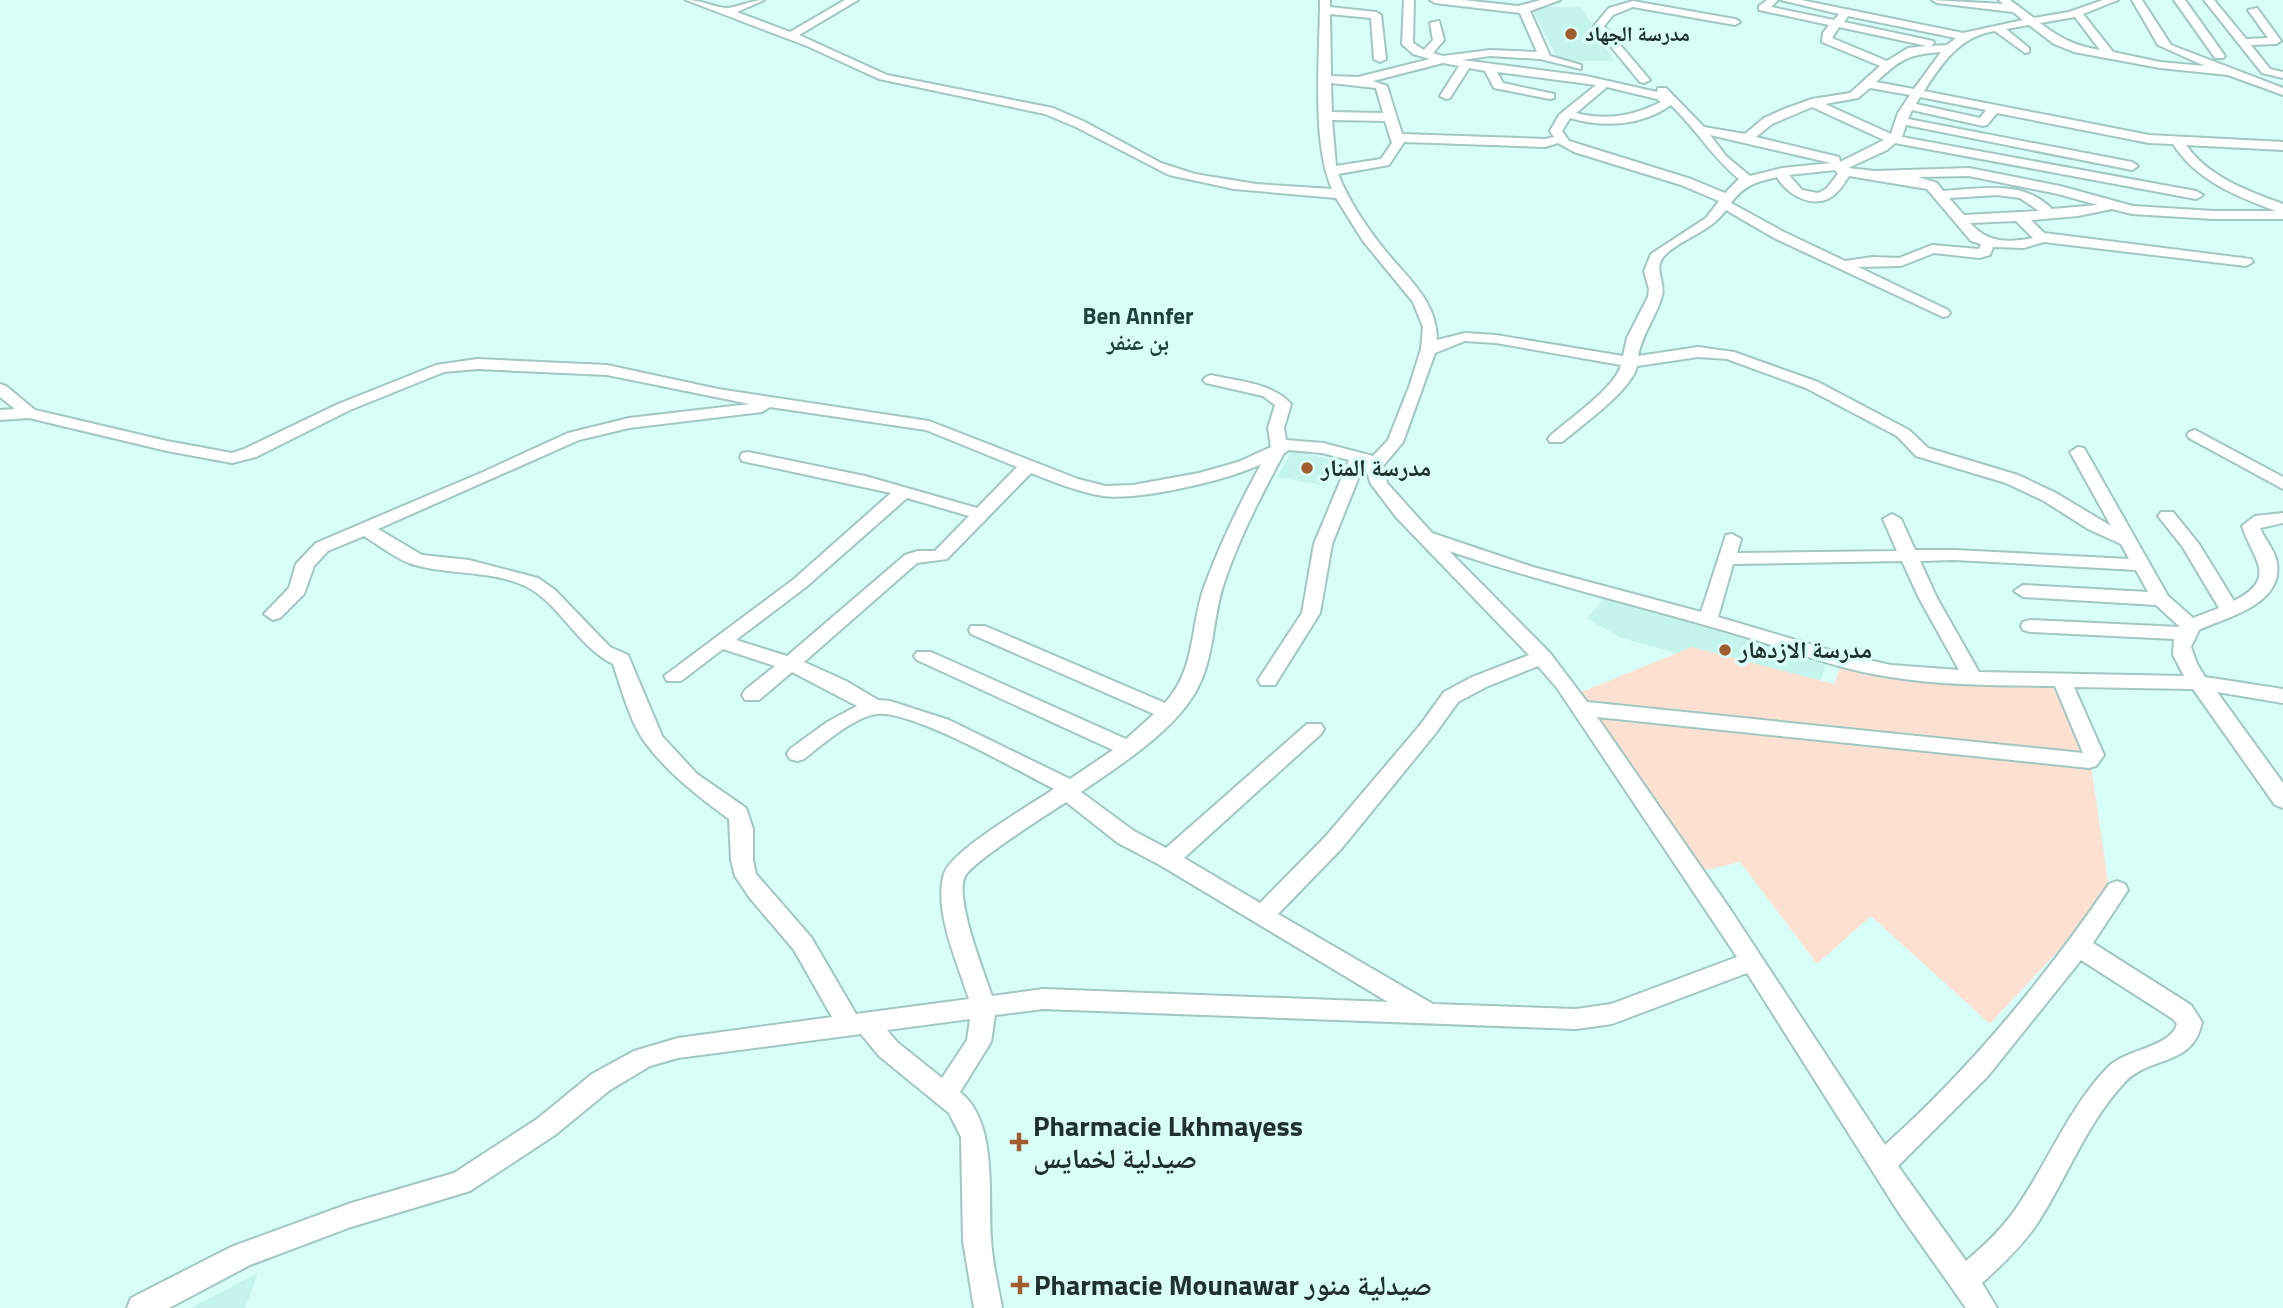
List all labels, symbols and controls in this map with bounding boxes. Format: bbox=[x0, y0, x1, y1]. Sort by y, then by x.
place label: مدرسة الجهاد bbox=[1585, 17, 1690, 49]
marker: مدرسة الجهاد bbox=[1563, 26, 1579, 42]
district label: Ben Annfer بن عنفر bbox=[1082, 298, 1194, 359]
place label: مدرسة المنار bbox=[1320, 449, 1431, 485]
marker: مدرسة المنار bbox=[1299, 460, 1315, 476]
place label: مدرسة الازدهار bbox=[1738, 631, 1872, 667]
marker: مدرسة الازدهار bbox=[1717, 642, 1733, 658]
place label: Pharmacie Lkhmayess صيدلية لخمايس bbox=[1033, 1104, 1303, 1179]
marker: Pharmacie Lkhmayess صيدلية لخمايس bbox=[1011, 1134, 1027, 1150]
place label: Pharmacie Mounawar صيدلية منور bbox=[1034, 1263, 1432, 1306]
marker: Pharmacie Mounawar صيدلية منور bbox=[1012, 1277, 1028, 1293]

